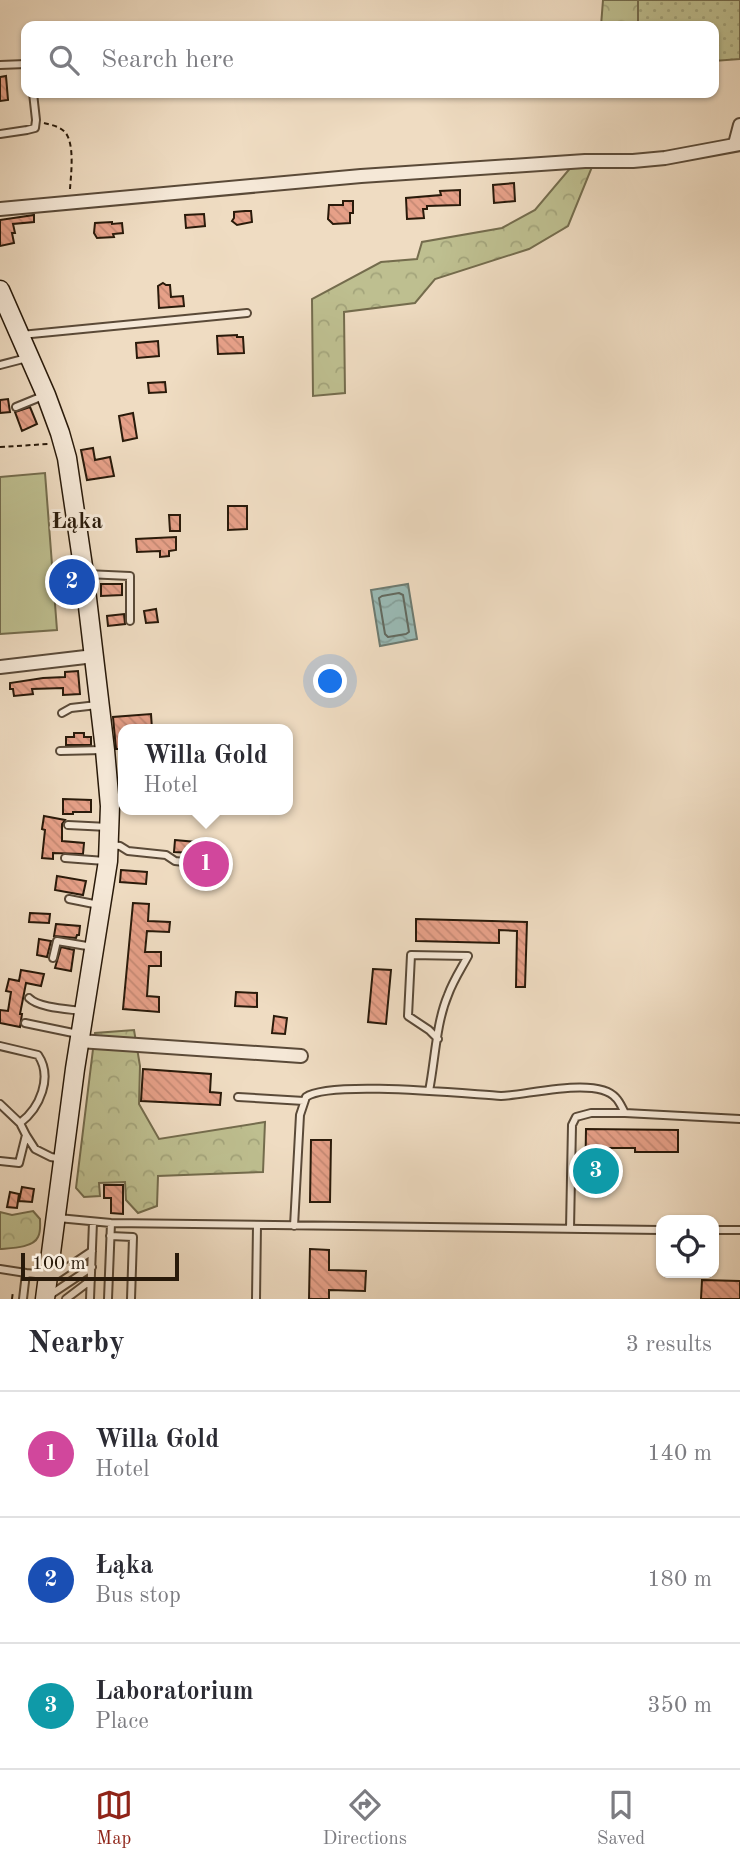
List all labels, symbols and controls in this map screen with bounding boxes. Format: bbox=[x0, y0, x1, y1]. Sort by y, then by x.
search box bbox=[21, 21, 719, 98]
icon: search bbox=[45, 41, 83, 79]
text: Search here bbox=[101, 47, 234, 73]
district label: Łąka bbox=[51, 510, 103, 533]
pin: 2 bbox=[49, 556, 95, 608]
your location bbox=[313, 664, 347, 698]
popup bbox=[118, 724, 293, 815]
text: Willa Gold bbox=[143, 743, 268, 769]
text: Hotel bbox=[143, 774, 198, 797]
pin: 1 bbox=[183, 838, 229, 890]
pin: 3 bbox=[573, 1145, 619, 1197]
map controls bbox=[656, 1215, 719, 1278]
button: locate bbox=[656, 1215, 719, 1278]
scale bar bbox=[21, 1250, 178, 1282]
text: 100 m bbox=[32, 1255, 85, 1274]
text: Nearby bbox=[28, 1329, 125, 1359]
text: 3 results bbox=[626, 1333, 712, 1356]
text: Willa Gold bbox=[95, 1427, 219, 1453]
text: 1 bbox=[44, 1442, 58, 1465]
text: 140 m bbox=[647, 1442, 712, 1465]
text: Hotel bbox=[95, 1458, 149, 1481]
text: Łąka bbox=[95, 1553, 153, 1579]
text: 2 bbox=[44, 1568, 58, 1591]
text: 180 m bbox=[647, 1568, 712, 1591]
text: Bus stop bbox=[95, 1584, 181, 1607]
text: Laboratorium bbox=[95, 1679, 254, 1705]
text: 3 bbox=[44, 1694, 58, 1717]
text: 350 m bbox=[647, 1694, 712, 1717]
text: Place bbox=[95, 1710, 149, 1733]
tab: Map bbox=[95, 1786, 133, 1851]
tab: Directions bbox=[323, 1786, 407, 1851]
tab: Saved bbox=[597, 1786, 645, 1851]

